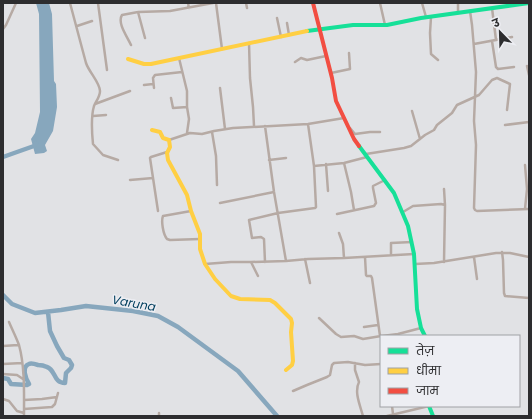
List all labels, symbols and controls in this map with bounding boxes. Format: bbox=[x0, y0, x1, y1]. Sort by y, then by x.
north arrow bbox=[480, 12, 520, 52]
text: उ bbox=[489, 14, 503, 32]
water label: Varuna bbox=[111, 291, 157, 315]
legend bbox=[380, 335, 520, 407]
text: तेज़ bbox=[415, 342, 435, 359]
text: धीमा bbox=[416, 362, 442, 379]
text: जाम bbox=[415, 382, 440, 399]

